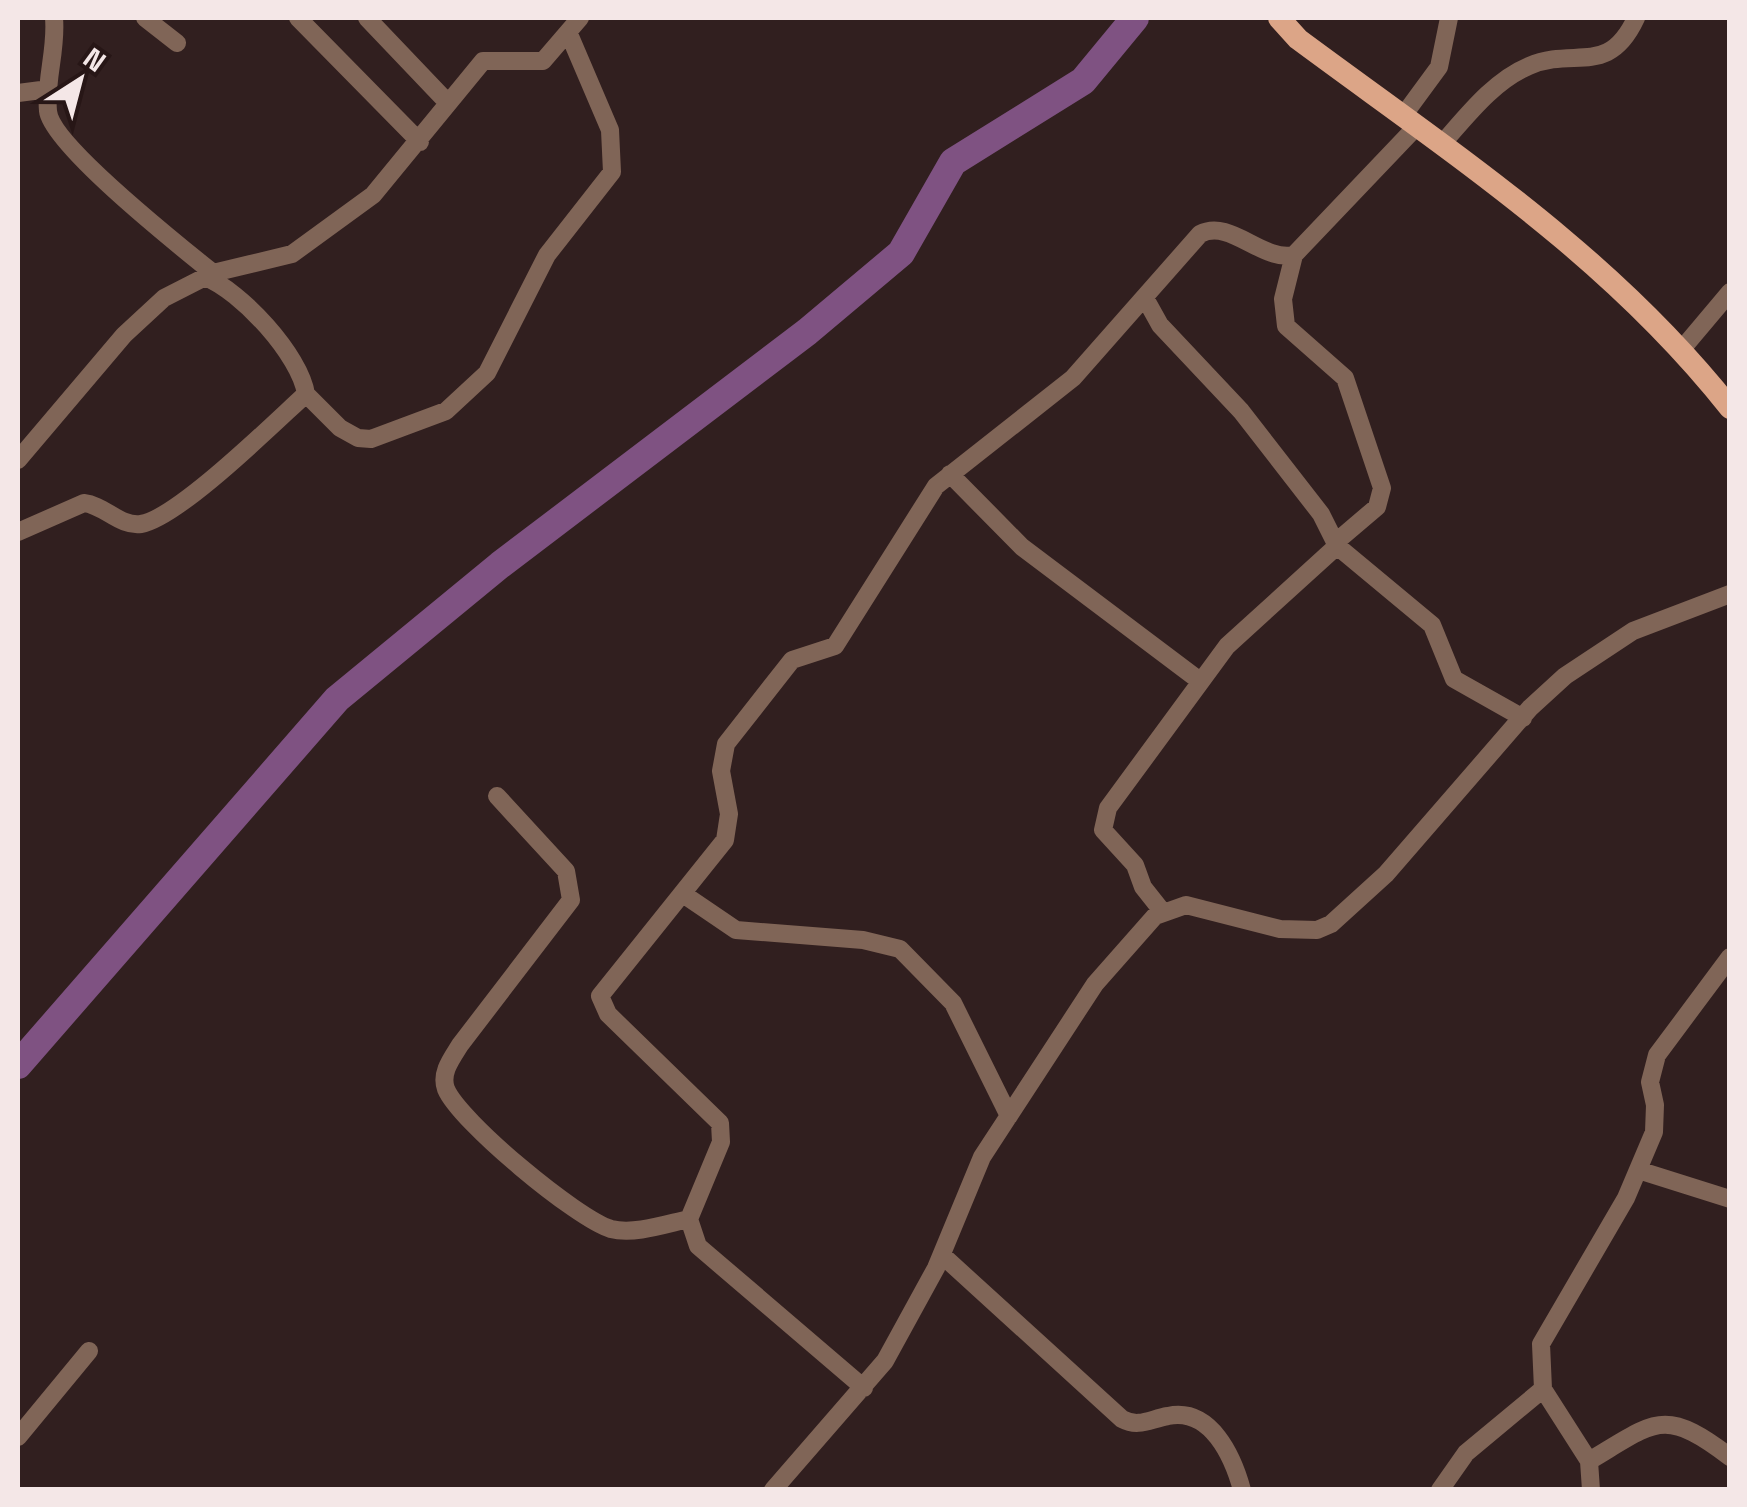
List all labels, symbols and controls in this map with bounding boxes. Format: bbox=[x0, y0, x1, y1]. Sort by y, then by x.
north arrow bbox=[30, 30, 130, 130]
text: N bbox=[77, 40, 113, 80]

